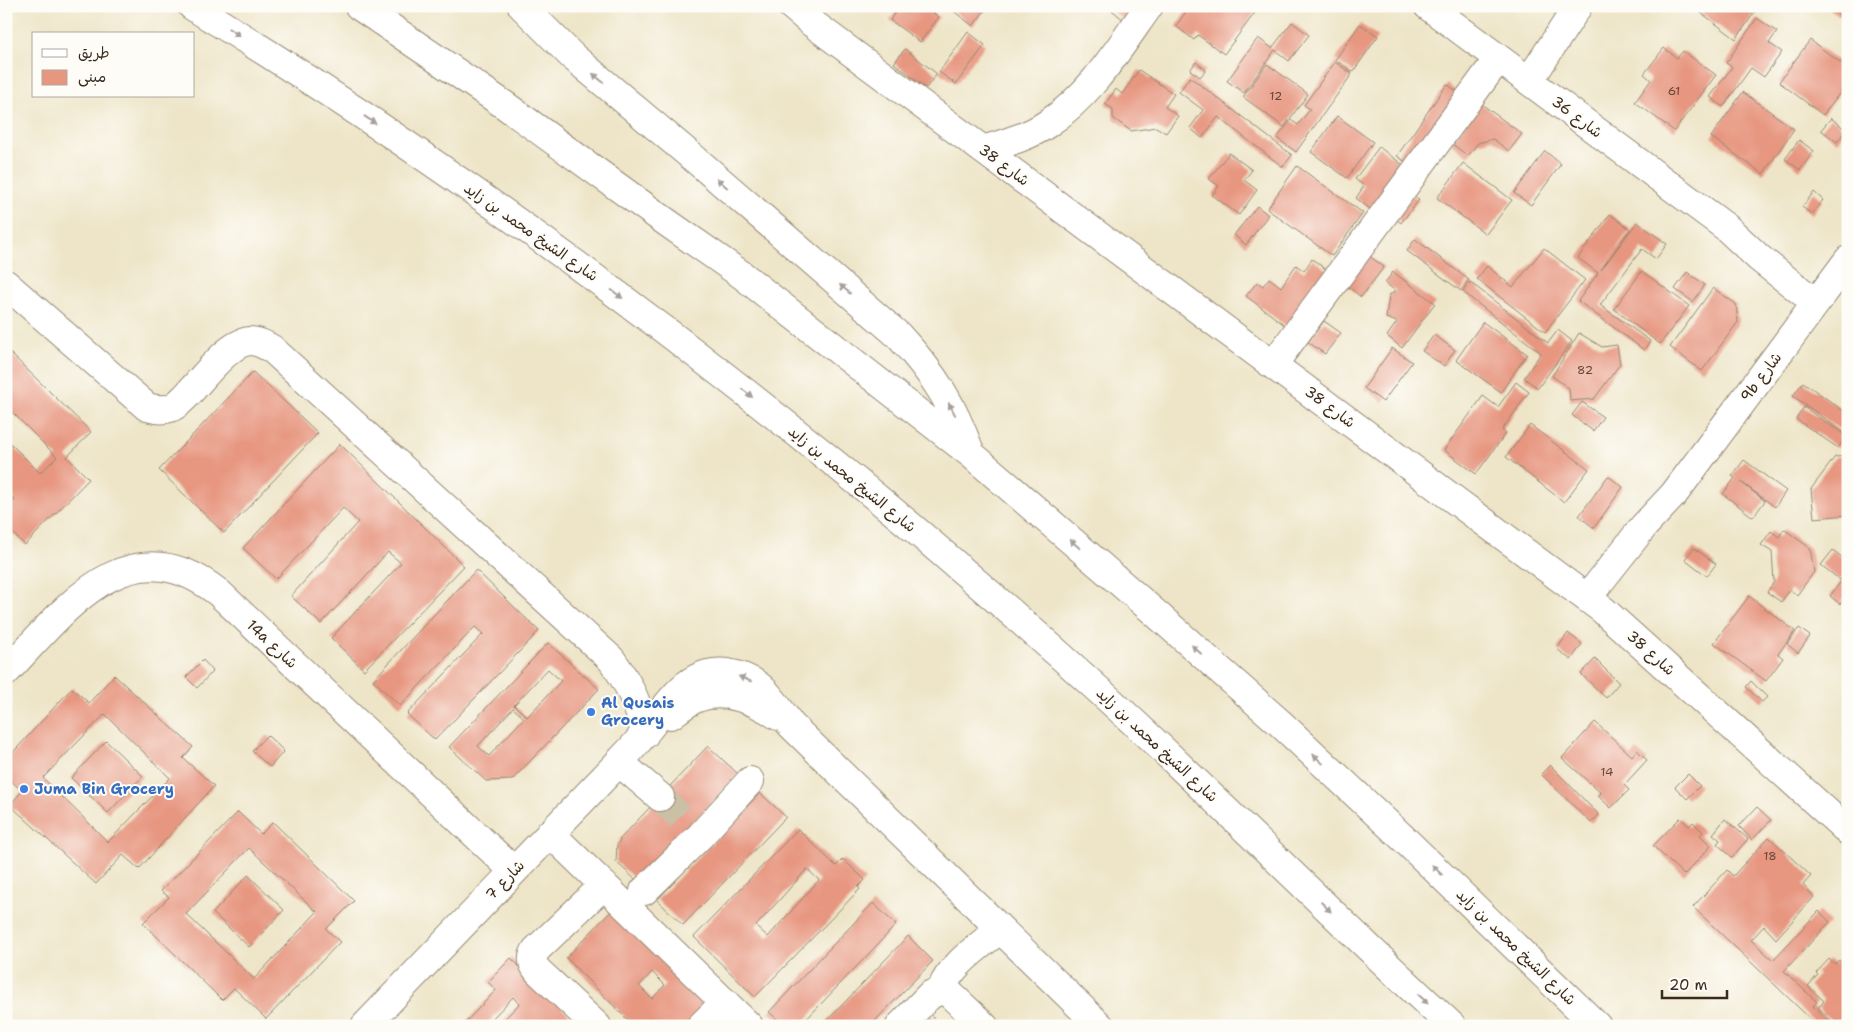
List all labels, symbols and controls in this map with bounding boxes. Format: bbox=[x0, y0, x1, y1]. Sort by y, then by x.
one-way arrow bbox=[227, 27, 240, 36]
legend bbox=[32, 32, 195, 98]
text: طريق bbox=[78, 43, 110, 63]
text: مبنى bbox=[78, 67, 106, 87]
one-way arrow bbox=[592, 73, 604, 84]
house number: 61 bbox=[1668, 83, 1680, 99]
house number: 12 bbox=[1270, 88, 1282, 104]
street label: شارع 36 bbox=[1548, 91, 1606, 143]
one-way arrow bbox=[363, 115, 377, 125]
street label: شارع 38 bbox=[975, 140, 1033, 190]
one-way arrow bbox=[716, 177, 729, 188]
street label: شارع الشيخ محمد بن زايد bbox=[460, 178, 602, 286]
one-way arrow bbox=[840, 283, 852, 295]
one-way arrow bbox=[610, 289, 623, 300]
street label: 9b شارع bbox=[1736, 348, 1786, 406]
house number: 82 bbox=[1577, 362, 1593, 378]
street label: شارع 38 bbox=[1301, 382, 1359, 432]
one-way arrow bbox=[740, 388, 753, 399]
one-way arrow bbox=[948, 402, 956, 416]
street label: شارع الشيخ محمد بن زايد bbox=[784, 421, 920, 537]
one-way arrow bbox=[1068, 538, 1081, 549]
street label: 14a شارع bbox=[242, 615, 302, 673]
street label: شارع 38 bbox=[1623, 626, 1679, 680]
one-way arrow bbox=[1192, 644, 1204, 656]
one-way arrow bbox=[738, 674, 752, 682]
street label: شارع الشيخ محمد بن زايد bbox=[1092, 683, 1222, 807]
place label: Al Qusais Grocery bbox=[601, 693, 674, 730]
marker: Al Qusais Grocery bbox=[585, 706, 597, 718]
one-way arrow bbox=[1313, 753, 1325, 765]
house number: 14 bbox=[1601, 764, 1613, 780]
place label: Juma Bin Grocery bbox=[34, 779, 174, 799]
marker: Juma Bin Grocery bbox=[18, 783, 30, 795]
house number: 18 bbox=[1763, 848, 1777, 864]
street label: شارع 7 bbox=[481, 856, 529, 904]
one-way arrow bbox=[1431, 864, 1443, 876]
street label: شارع الشيخ محمد بن زايد bbox=[1452, 884, 1580, 1010]
one-way arrow bbox=[1320, 901, 1332, 913]
scale bar bbox=[1662, 967, 1726, 999]
text: 20 m bbox=[1669, 975, 1708, 995]
one-way arrow bbox=[1417, 993, 1429, 1005]

